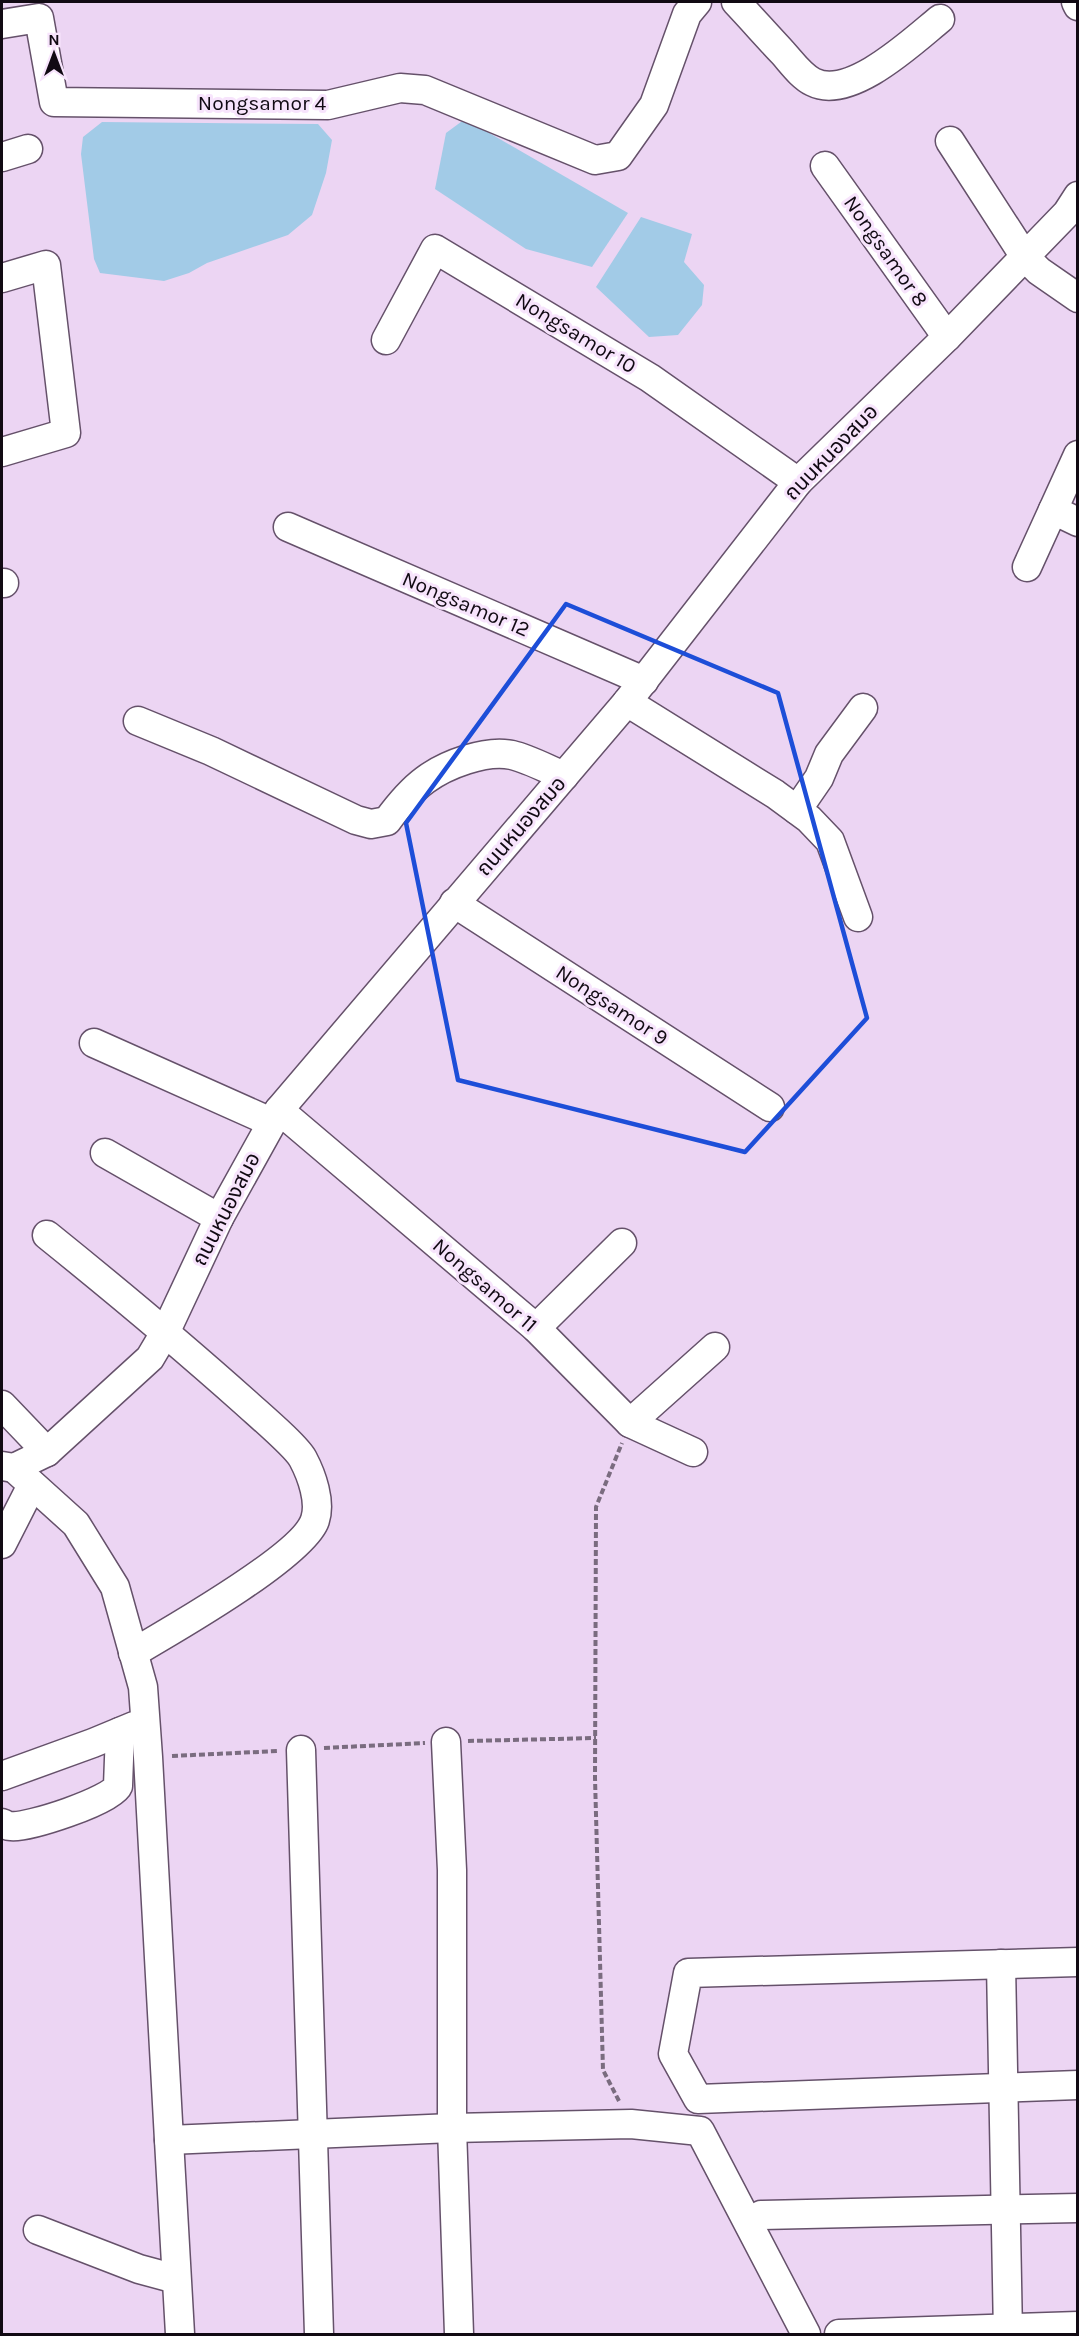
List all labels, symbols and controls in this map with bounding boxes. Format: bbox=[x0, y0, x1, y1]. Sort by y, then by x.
north arrow bbox=[24, 24, 84, 84]
text: N bbox=[48, 30, 60, 49]
street label: Nongsamor 4 bbox=[198, 91, 326, 115]
street label: Nongsamor 8 bbox=[839, 191, 933, 311]
street label: Nongsamor 10 bbox=[511, 288, 641, 378]
street label: ถนนหนองสมอ bbox=[779, 399, 883, 505]
street label: Nongsamor 12 bbox=[399, 566, 533, 642]
street label: ถนนหนองสมอ bbox=[471, 771, 571, 881]
street label: Nongsamor 9 bbox=[551, 960, 673, 1050]
street label: ถนนหนองสมอ bbox=[187, 1148, 265, 1270]
street label: Nongsamor 11 bbox=[428, 1233, 542, 1337]

